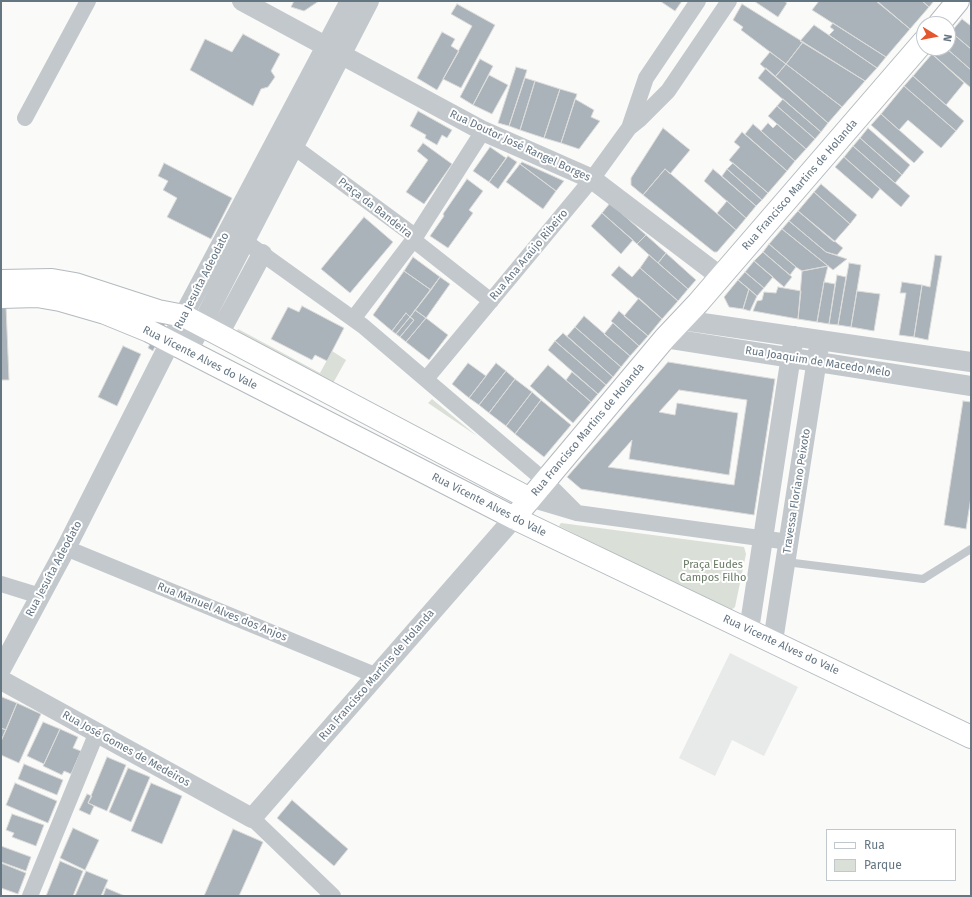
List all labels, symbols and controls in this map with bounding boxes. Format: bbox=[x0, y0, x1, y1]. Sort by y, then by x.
north arrow bbox=[916, 16, 956, 56]
text: N bbox=[940, 33, 954, 43]
street label: Rua Doutor José Rangel Borges bbox=[448, 108, 592, 184]
street label: Rua Francisco Martins de Holanda bbox=[740, 117, 860, 253]
street label: Praça da Bandeira bbox=[335, 175, 415, 241]
street label: Rua Ana Araújo Ribeiro bbox=[487, 207, 571, 303]
street label: Rua Jesuíta Adeodato bbox=[172, 230, 232, 332]
street label: Rua Vicente Alves do Vale bbox=[141, 323, 259, 393]
street label: Rua Joaquim de Macedo Melo bbox=[744, 344, 892, 380]
street label: Rua Francisco Martins de Holanda bbox=[529, 361, 647, 499]
street label: Travessa Floriano Peixoto bbox=[781, 428, 813, 554]
street label: Rua Vicente Alves do Vale bbox=[430, 470, 548, 540]
street label: Rua Jesuíta Adeodato bbox=[23, 519, 85, 619]
park label: Praça Eudes Campos Filho bbox=[680, 558, 746, 584]
street label: Rua Manuel Alves dos Anjos bbox=[155, 580, 289, 644]
street label: Rua Francisco Martins de Holanda bbox=[317, 607, 437, 743]
street label: Rua Vicente Alves do Vale bbox=[721, 612, 841, 678]
street label: Rua José Gomes de Medeiros bbox=[60, 708, 192, 790]
legend bbox=[826, 829, 956, 881]
text: Rua bbox=[864, 838, 885, 852]
text: Parque bbox=[864, 858, 902, 872]

